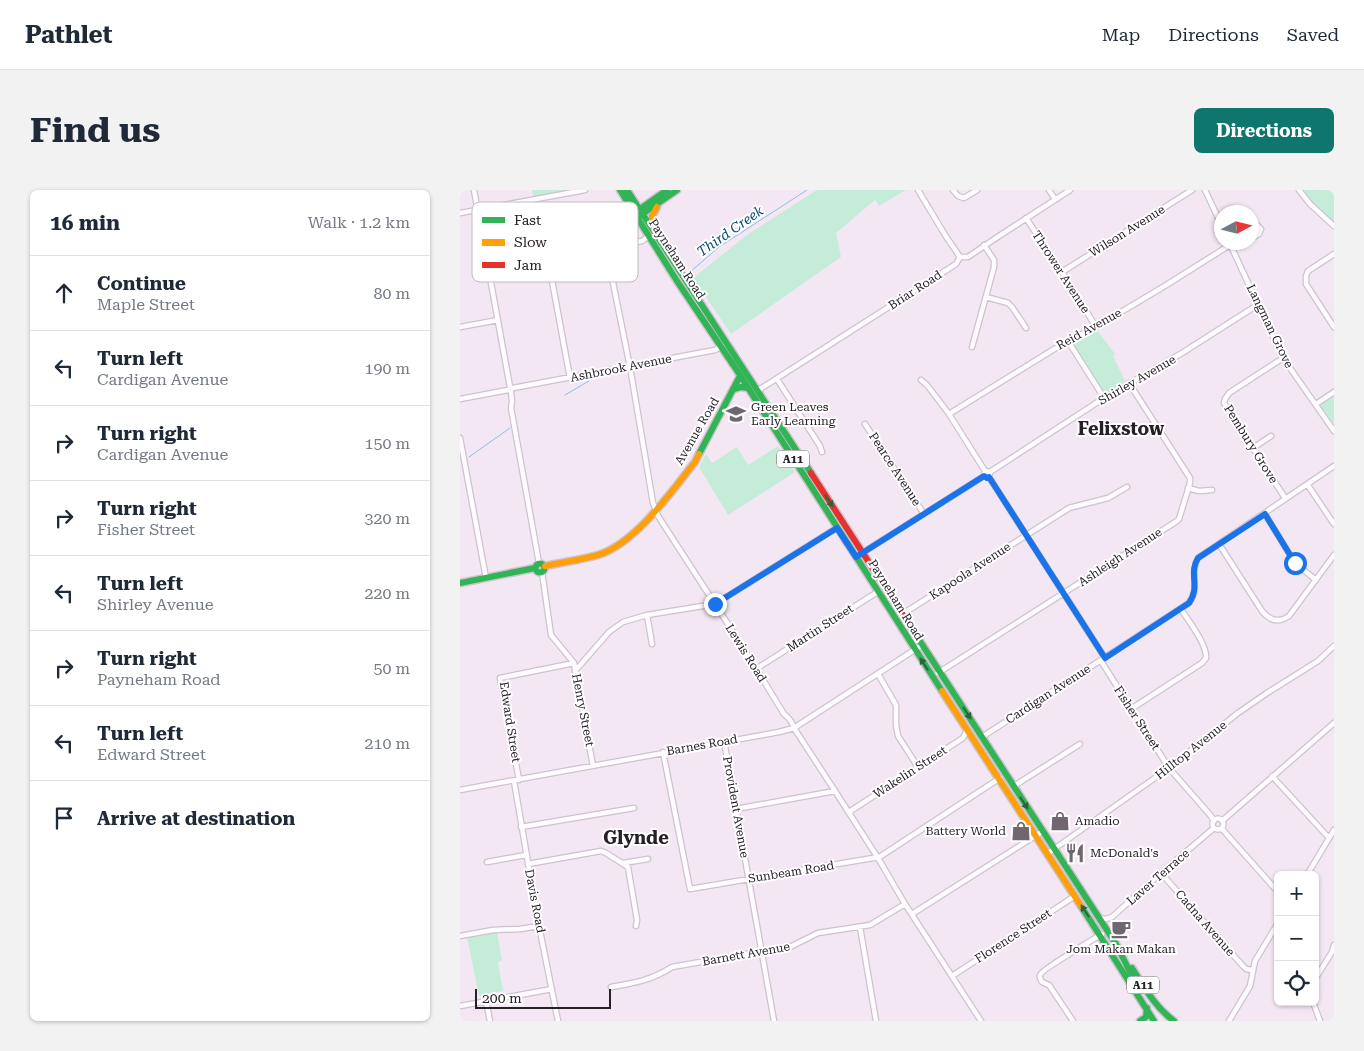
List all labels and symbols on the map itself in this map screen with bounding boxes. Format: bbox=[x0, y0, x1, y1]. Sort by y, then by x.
legend bbox=[472, 202, 638, 282]
water label: Third Creek bbox=[694, 202, 767, 260]
street label: Wilson Avenue bbox=[1087, 202, 1168, 260]
north arrow bbox=[1214, 205, 1259, 250]
text: Fast bbox=[514, 212, 541, 228]
street label: Payneham Road bbox=[646, 216, 708, 302]
street label: Thrower Avenue bbox=[1029, 228, 1093, 316]
text: Slow bbox=[514, 234, 547, 250]
text: Jam bbox=[514, 257, 542, 273]
street label: Briar Road bbox=[886, 267, 945, 312]
street label: Langman Grove bbox=[1244, 282, 1297, 371]
street label: Reid Avenue bbox=[1054, 305, 1124, 353]
street label: Ashbrook Avenue bbox=[569, 351, 673, 385]
street label: Shirley Avenue bbox=[1096, 352, 1179, 408]
street label: Avenue Road bbox=[672, 395, 722, 467]
place label: Green Leaves Early Learning bbox=[751, 400, 836, 428]
street label: Pembury Grove bbox=[1221, 402, 1281, 486]
school or university icon: Green Leaves Early Learning bbox=[725, 403, 747, 425]
district label: Felixstow bbox=[1078, 418, 1165, 439]
street label: Pearce Avenue bbox=[866, 430, 924, 509]
road number: A11 bbox=[777, 450, 809, 468]
one-way arrow bbox=[824, 494, 833, 508]
street label: Ashleigh Avenue bbox=[1076, 525, 1165, 589]
street label: Kapoola Avenue bbox=[927, 539, 1014, 602]
route start bbox=[1284, 552, 1307, 575]
street label: Payneham Road bbox=[866, 557, 927, 643]
route end bbox=[704, 593, 727, 616]
street label: Martin Street bbox=[784, 601, 856, 655]
street label: Lewis Road bbox=[723, 621, 770, 685]
one-way arrow bbox=[919, 657, 929, 670]
street label: Cardigan Avenue bbox=[1003, 661, 1093, 727]
street label: Henry Street bbox=[569, 672, 597, 748]
street label: Edward Street bbox=[497, 681, 523, 764]
street label: Fisher Street bbox=[1111, 683, 1163, 753]
one-way arrow bbox=[962, 707, 971, 720]
street label: Hilltop Avenue bbox=[1152, 717, 1230, 782]
street label: Barnes Road bbox=[665, 732, 739, 758]
street label: Wakelin Street bbox=[871, 743, 950, 801]
street label: Provident Avenue bbox=[720, 755, 752, 859]
one-way arrow bbox=[1020, 796, 1029, 809]
shop icon: Amadio bbox=[1049, 810, 1071, 832]
place label: Amadio bbox=[1075, 814, 1120, 828]
shop icon: Battery World bbox=[1010, 820, 1032, 842]
place label: Battery World bbox=[925, 824, 1006, 838]
district label: Glynde bbox=[603, 827, 669, 848]
restaurant icon: McDonald's bbox=[1064, 842, 1086, 864]
place label: McDonald's bbox=[1090, 846, 1159, 860]
street label: Laver Terrace bbox=[1124, 846, 1192, 908]
street label: Sunbeam Road bbox=[747, 858, 835, 886]
street label: Davis Road bbox=[522, 868, 548, 934]
street label: Cadna Avenue bbox=[1172, 887, 1238, 959]
one-way arrow bbox=[1080, 905, 1090, 918]
street label: Florence Street bbox=[972, 906, 1054, 966]
cafe icon: Jom Makan Makan bbox=[1110, 918, 1132, 940]
street label: Barnett Avenue bbox=[701, 939, 791, 969]
place label: Jom Makan Makan bbox=[1066, 942, 1176, 956]
road number: A11 bbox=[1127, 976, 1159, 994]
scale bar bbox=[475, 986, 611, 1009]

